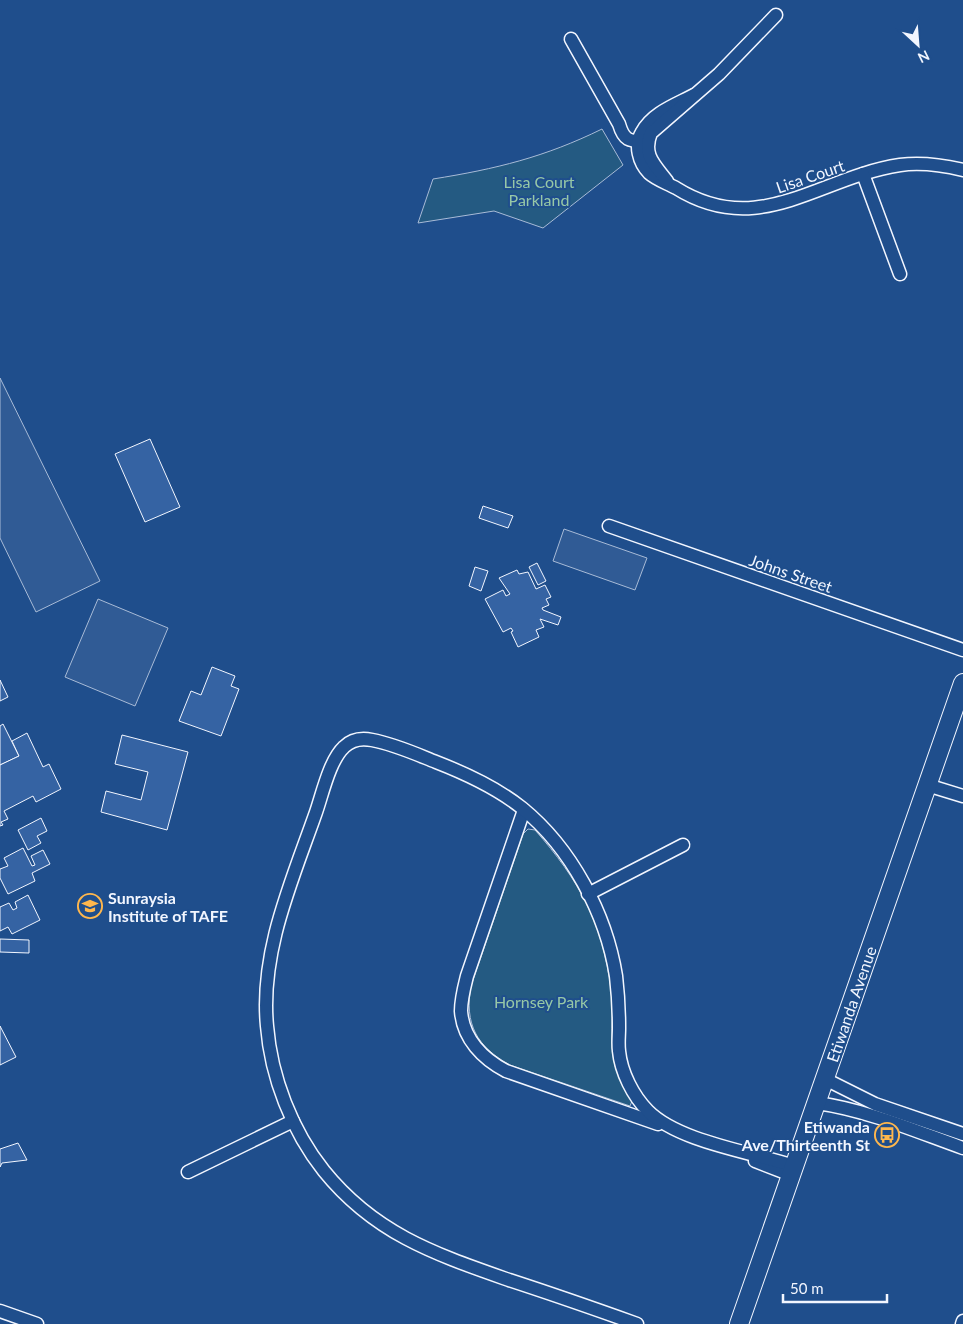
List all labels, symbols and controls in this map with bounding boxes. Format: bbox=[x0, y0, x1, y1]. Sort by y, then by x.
north arrow bbox=[893, 20, 943, 70]
text: N bbox=[915, 47, 932, 67]
street label: Lisa Court bbox=[773, 155, 847, 197]
park label: Lisa Court Parkland bbox=[503, 172, 575, 209]
street label: Johns Street bbox=[747, 550, 835, 596]
place label: Sunraysia Institute of TAFE bbox=[108, 888, 228, 925]
school or university icon: Sunraysia Institute of TAFE bbox=[77, 893, 103, 919]
street label: Etiwanda Avenue bbox=[822, 943, 880, 1065]
park label: Hornsey Park bbox=[494, 992, 589, 1011]
place label: Etiwanda Ave/Thirteenth St bbox=[741, 1117, 870, 1154]
bus stop icon: Etiwanda Ave/Thirteenth St bbox=[874, 1122, 900, 1148]
scale bar bbox=[783, 1272, 887, 1304]
text: 50 m bbox=[790, 1279, 824, 1297]

